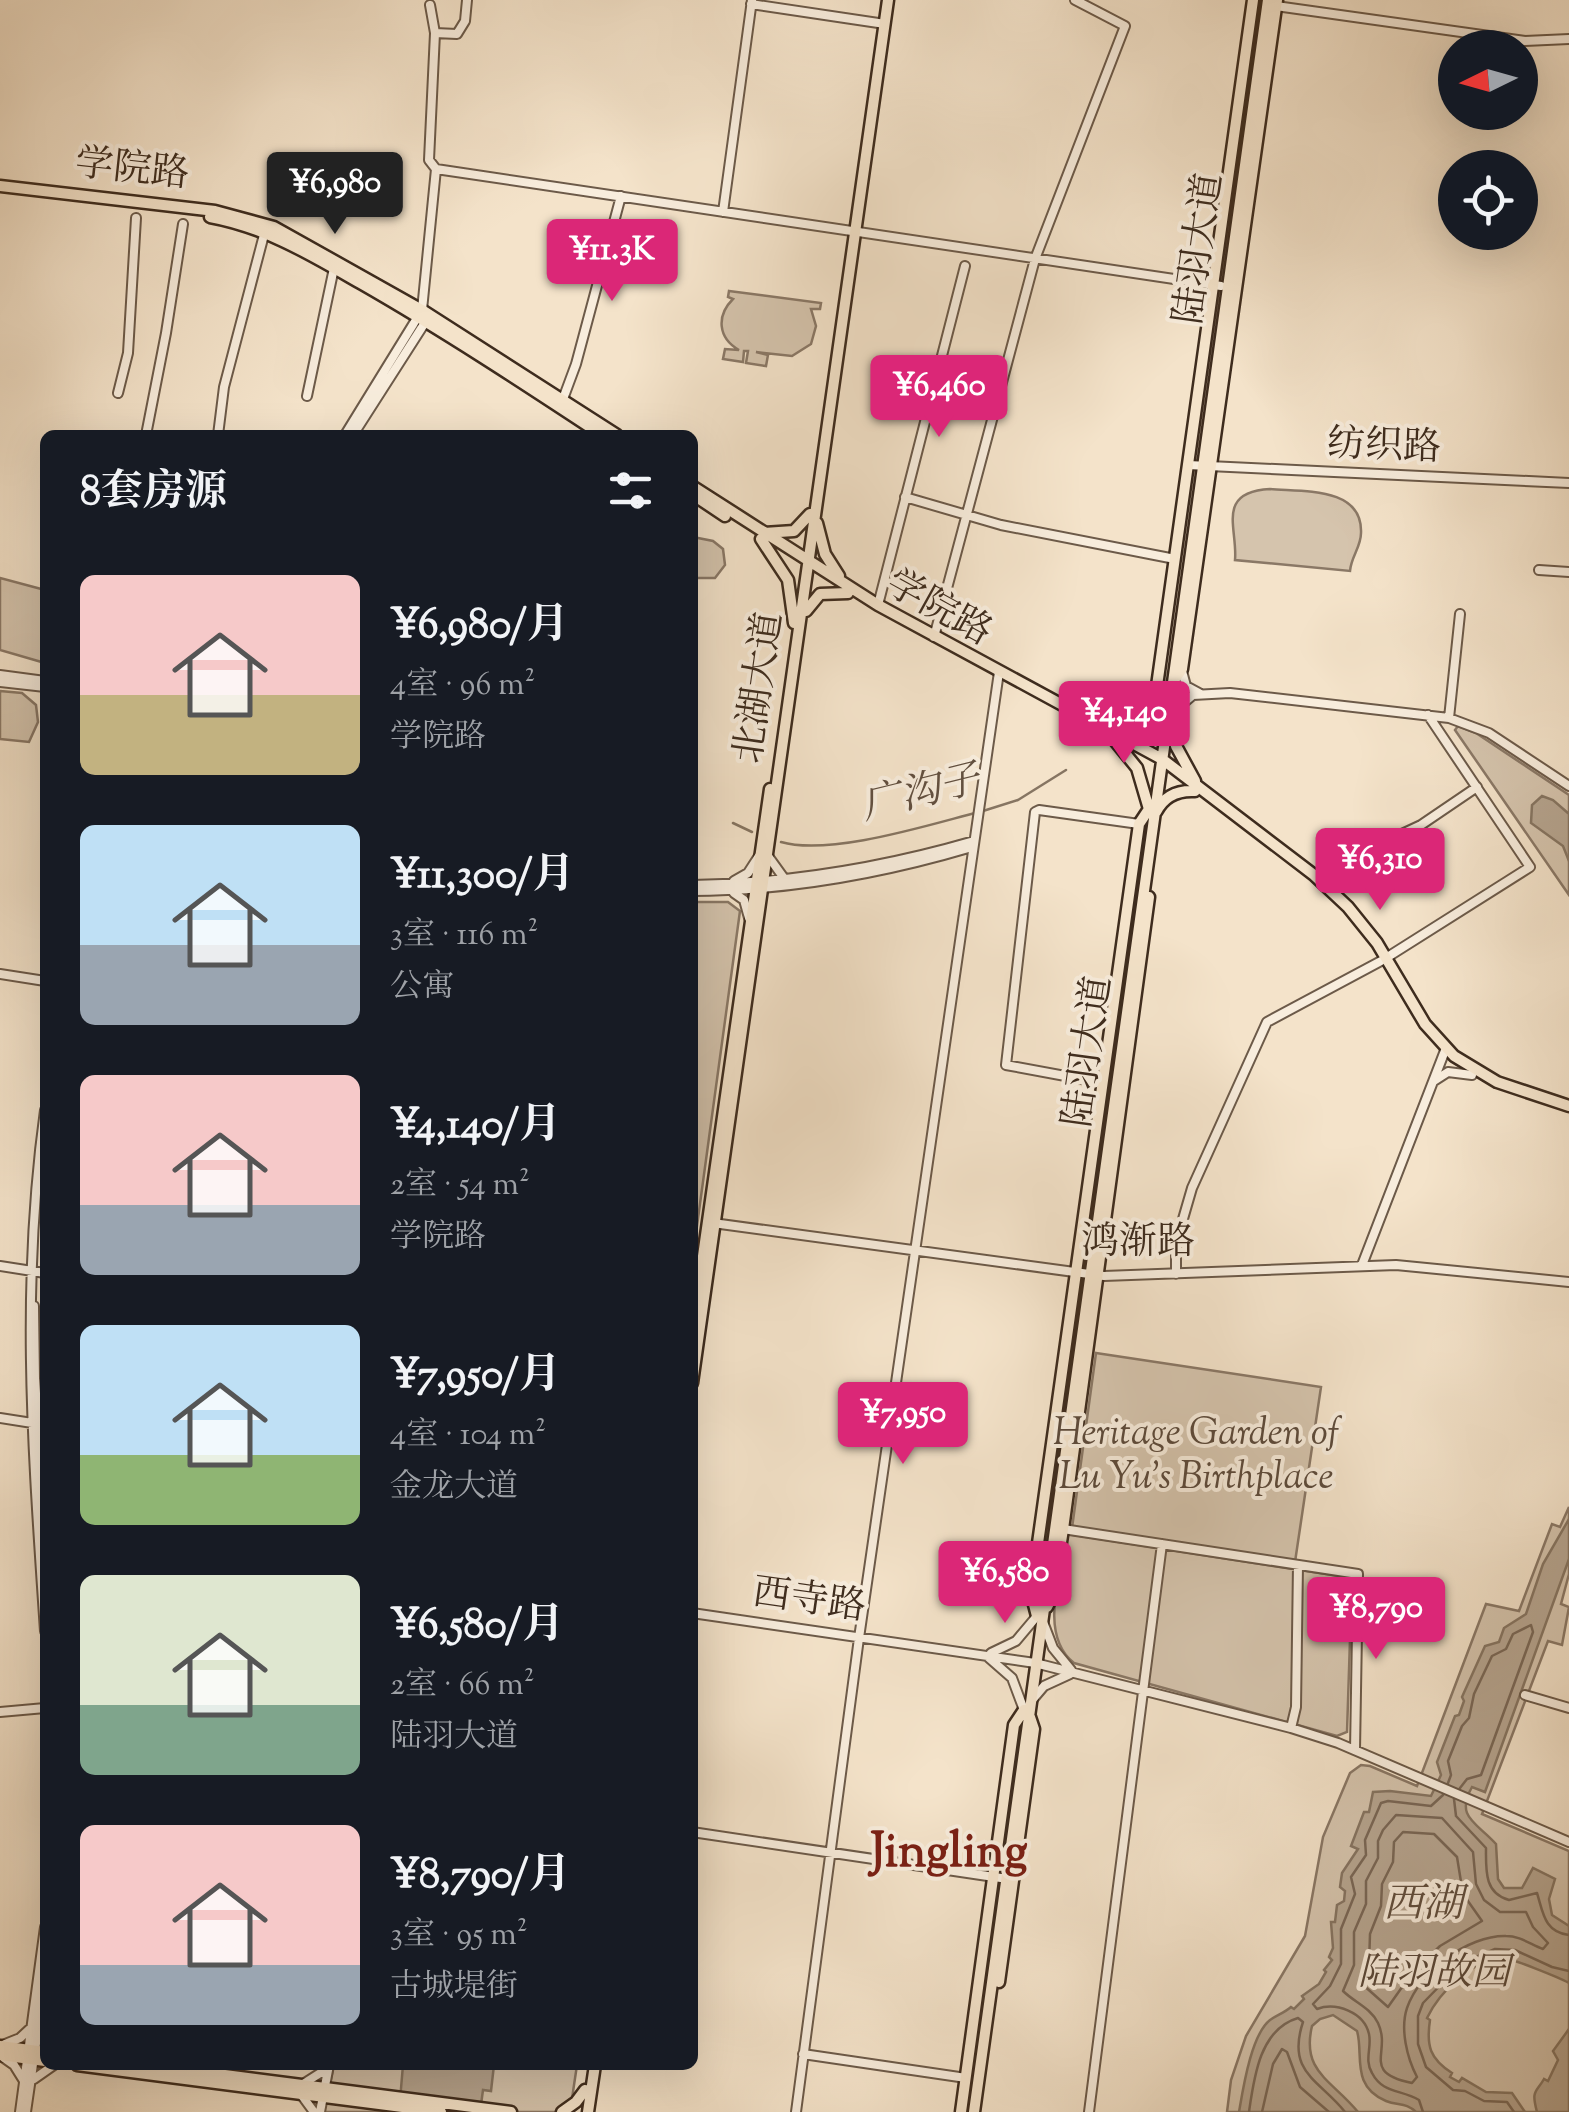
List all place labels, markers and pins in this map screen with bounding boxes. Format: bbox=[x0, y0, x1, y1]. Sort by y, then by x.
pin: ¥6,980 bbox=[254, 152, 416, 237]
pin: ¥11.3K bbox=[531, 219, 693, 304]
pin: ¥6,460 bbox=[858, 355, 1020, 440]
pin: ¥4,140 bbox=[1043, 681, 1205, 766]
pin: ¥6,310 bbox=[1299, 828, 1461, 913]
pin: ¥7,950 bbox=[822, 1382, 984, 1467]
pin: ¥6,580 bbox=[924, 1541, 1086, 1626]
pin: ¥8,790 bbox=[1295, 1577, 1457, 1662]

